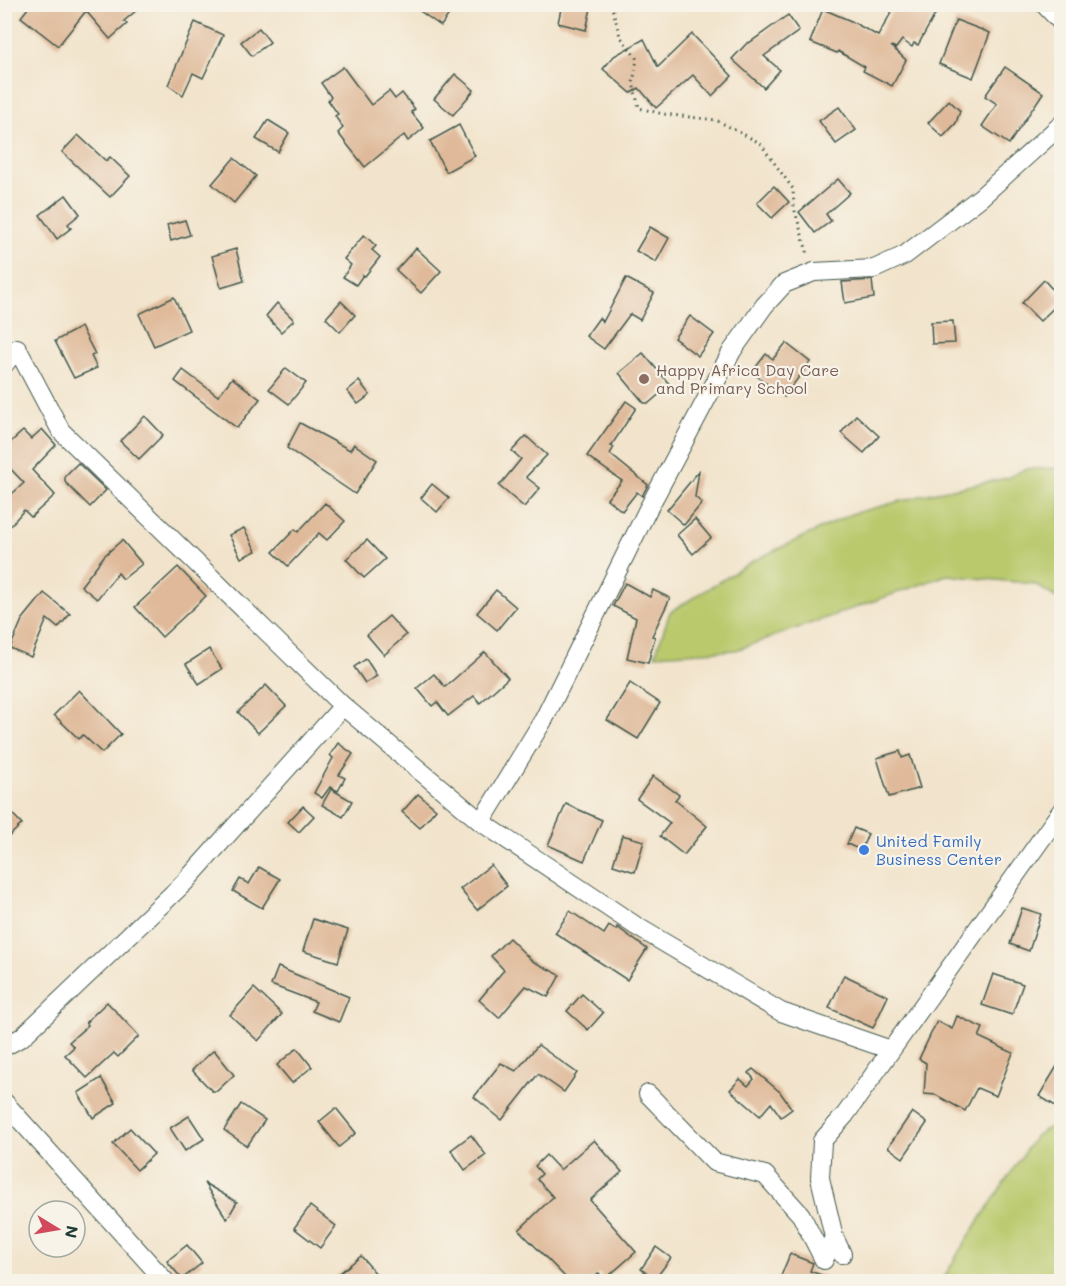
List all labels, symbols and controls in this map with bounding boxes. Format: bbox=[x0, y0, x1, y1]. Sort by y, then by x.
place label: Happy Africa Day Care and Primary School bbox=[656, 359, 839, 398]
marker: Happy Africa Day Care and Primary School bbox=[637, 372, 651, 386]
place label: United Family Business Center bbox=[876, 830, 1002, 869]
marker: United Family Business Center bbox=[857, 843, 871, 857]
north arrow bbox=[27, 1199, 87, 1259]
text: N bbox=[61, 1224, 84, 1240]

